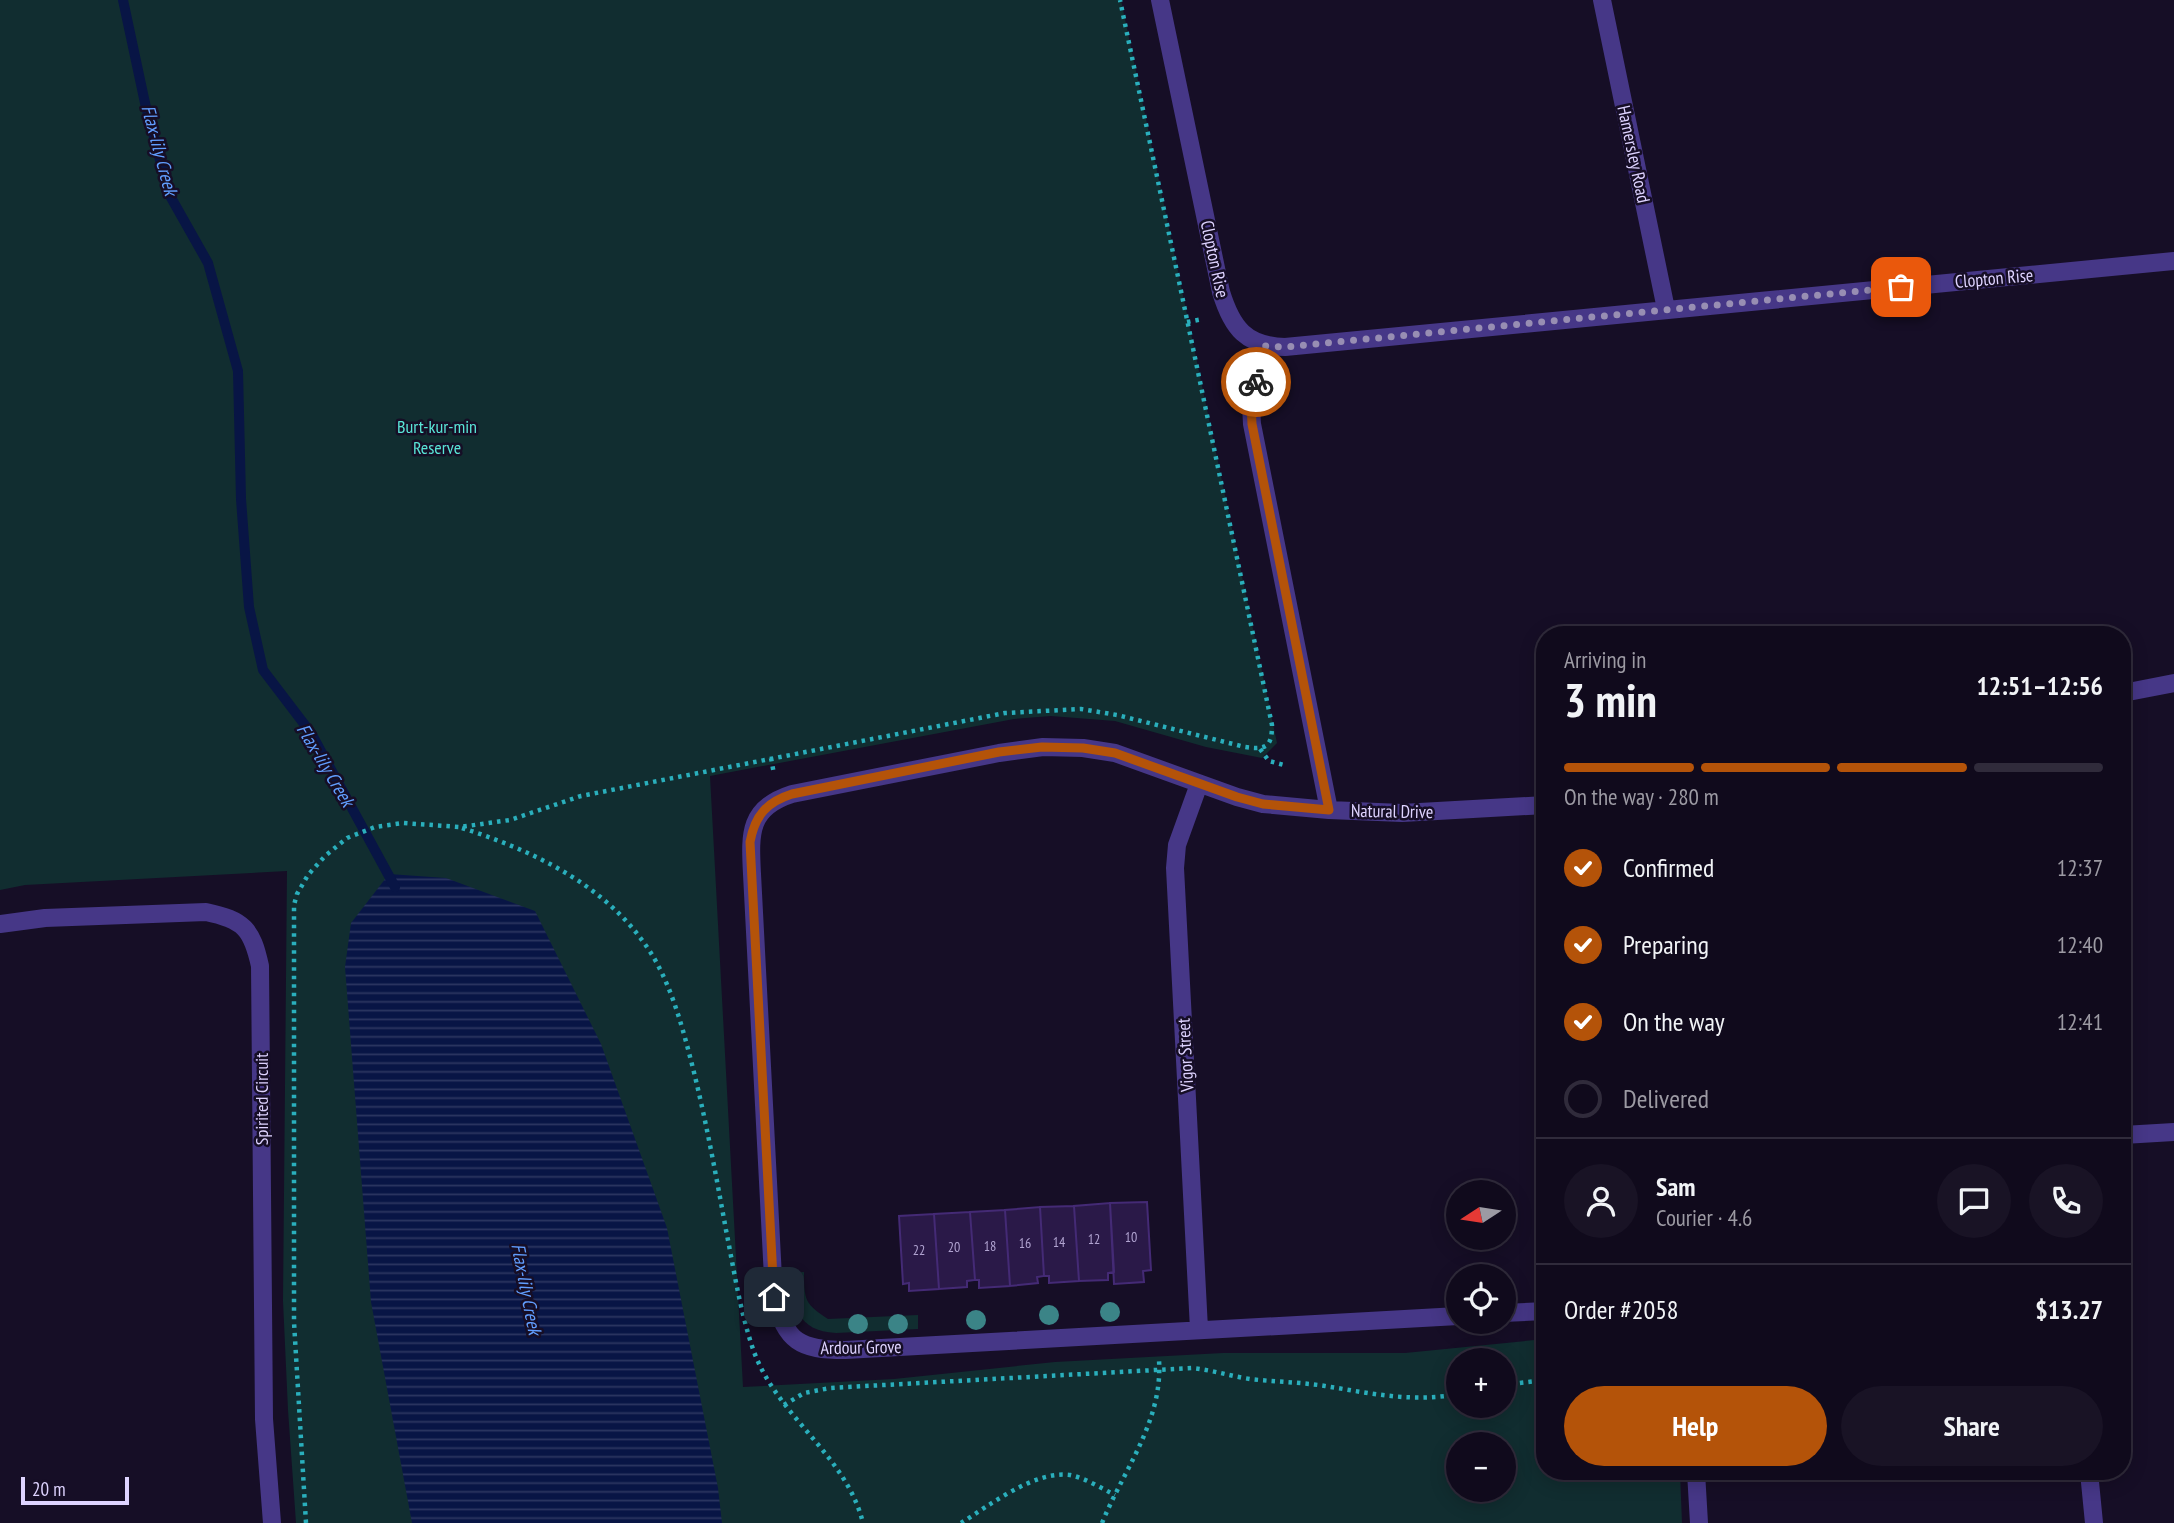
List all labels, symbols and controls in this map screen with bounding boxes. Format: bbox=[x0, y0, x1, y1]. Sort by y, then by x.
water label: Flax-lily Creek bbox=[136, 102, 184, 200]
street label: Hamersley Road bbox=[1612, 103, 1656, 205]
street label: Clopton Rise bbox=[1196, 218, 1234, 300]
pin bbox=[1871, 257, 1931, 317]
street label: Clopton Rise bbox=[1954, 263, 2034, 293]
icon: bag bbox=[1882, 268, 1920, 306]
courier bbox=[1221, 347, 1291, 417]
icon: bike bbox=[1237, 363, 1275, 401]
park label: Burt-kur-min Reserve bbox=[397, 415, 477, 459]
text: Arriving in bbox=[1564, 645, 1646, 674]
text: 12:51–12:56 bbox=[1976, 669, 2103, 702]
text: 3 min bbox=[1564, 670, 1657, 730]
water label: Flax-lily Creek bbox=[292, 719, 362, 813]
text: On the way · 280 m bbox=[1564, 782, 1719, 811]
street label: Natural Drive bbox=[1351, 799, 1433, 823]
icon: check bbox=[1564, 849, 1602, 887]
text: Confirmed bbox=[1623, 851, 1714, 884]
text: 12:37 bbox=[2057, 853, 2103, 882]
icon: check bbox=[1564, 926, 1602, 964]
text: Preparing bbox=[1623, 928, 1709, 961]
text: 12:40 bbox=[2057, 930, 2103, 959]
icon: check bbox=[1564, 1003, 1602, 1041]
text: On the way bbox=[1623, 1005, 1725, 1038]
text: 12:41 bbox=[2057, 1007, 2103, 1036]
street label: Vigor Street bbox=[1172, 1018, 1198, 1093]
street label: Spirited Circuit bbox=[250, 1053, 273, 1145]
text: Delivered bbox=[1623, 1082, 1709, 1115]
button: person bbox=[1564, 1164, 1638, 1238]
button: chat bbox=[1937, 1164, 2011, 1238]
button: phone bbox=[2029, 1164, 2103, 1238]
text: Sam bbox=[1656, 1170, 1695, 1203]
north arrow bbox=[1446, 1180, 1516, 1250]
map controls bbox=[1446, 1180, 1516, 1502]
text: Courier · 4.6 bbox=[1656, 1203, 1752, 1232]
house number: 10 bbox=[1125, 1228, 1137, 1246]
house number: 12 bbox=[1088, 1230, 1100, 1248]
house number: 14 bbox=[1053, 1233, 1066, 1251]
house number: 16 bbox=[1019, 1234, 1031, 1252]
house number: 18 bbox=[984, 1237, 996, 1255]
house number: 20 bbox=[948, 1238, 960, 1256]
water label: Flax-lily Creek bbox=[506, 1241, 548, 1339]
house number: 22 bbox=[913, 1241, 925, 1259]
button: locate bbox=[1446, 1264, 1516, 1334]
pin bbox=[744, 1267, 804, 1327]
icon: home bbox=[755, 1278, 793, 1316]
text: Order #2058 bbox=[1564, 1293, 1679, 1326]
text: $13.27 bbox=[2035, 1293, 2103, 1326]
street label: Ardour Grove bbox=[820, 1335, 902, 1359]
button: + bbox=[1446, 1348, 1516, 1418]
button: Help bbox=[1564, 1386, 1827, 1466]
button: Share bbox=[1841, 1386, 2103, 1466]
button: − bbox=[1446, 1432, 1516, 1502]
scale bar bbox=[21, 1474, 130, 1506]
text: 20 m bbox=[32, 1477, 66, 1501]

